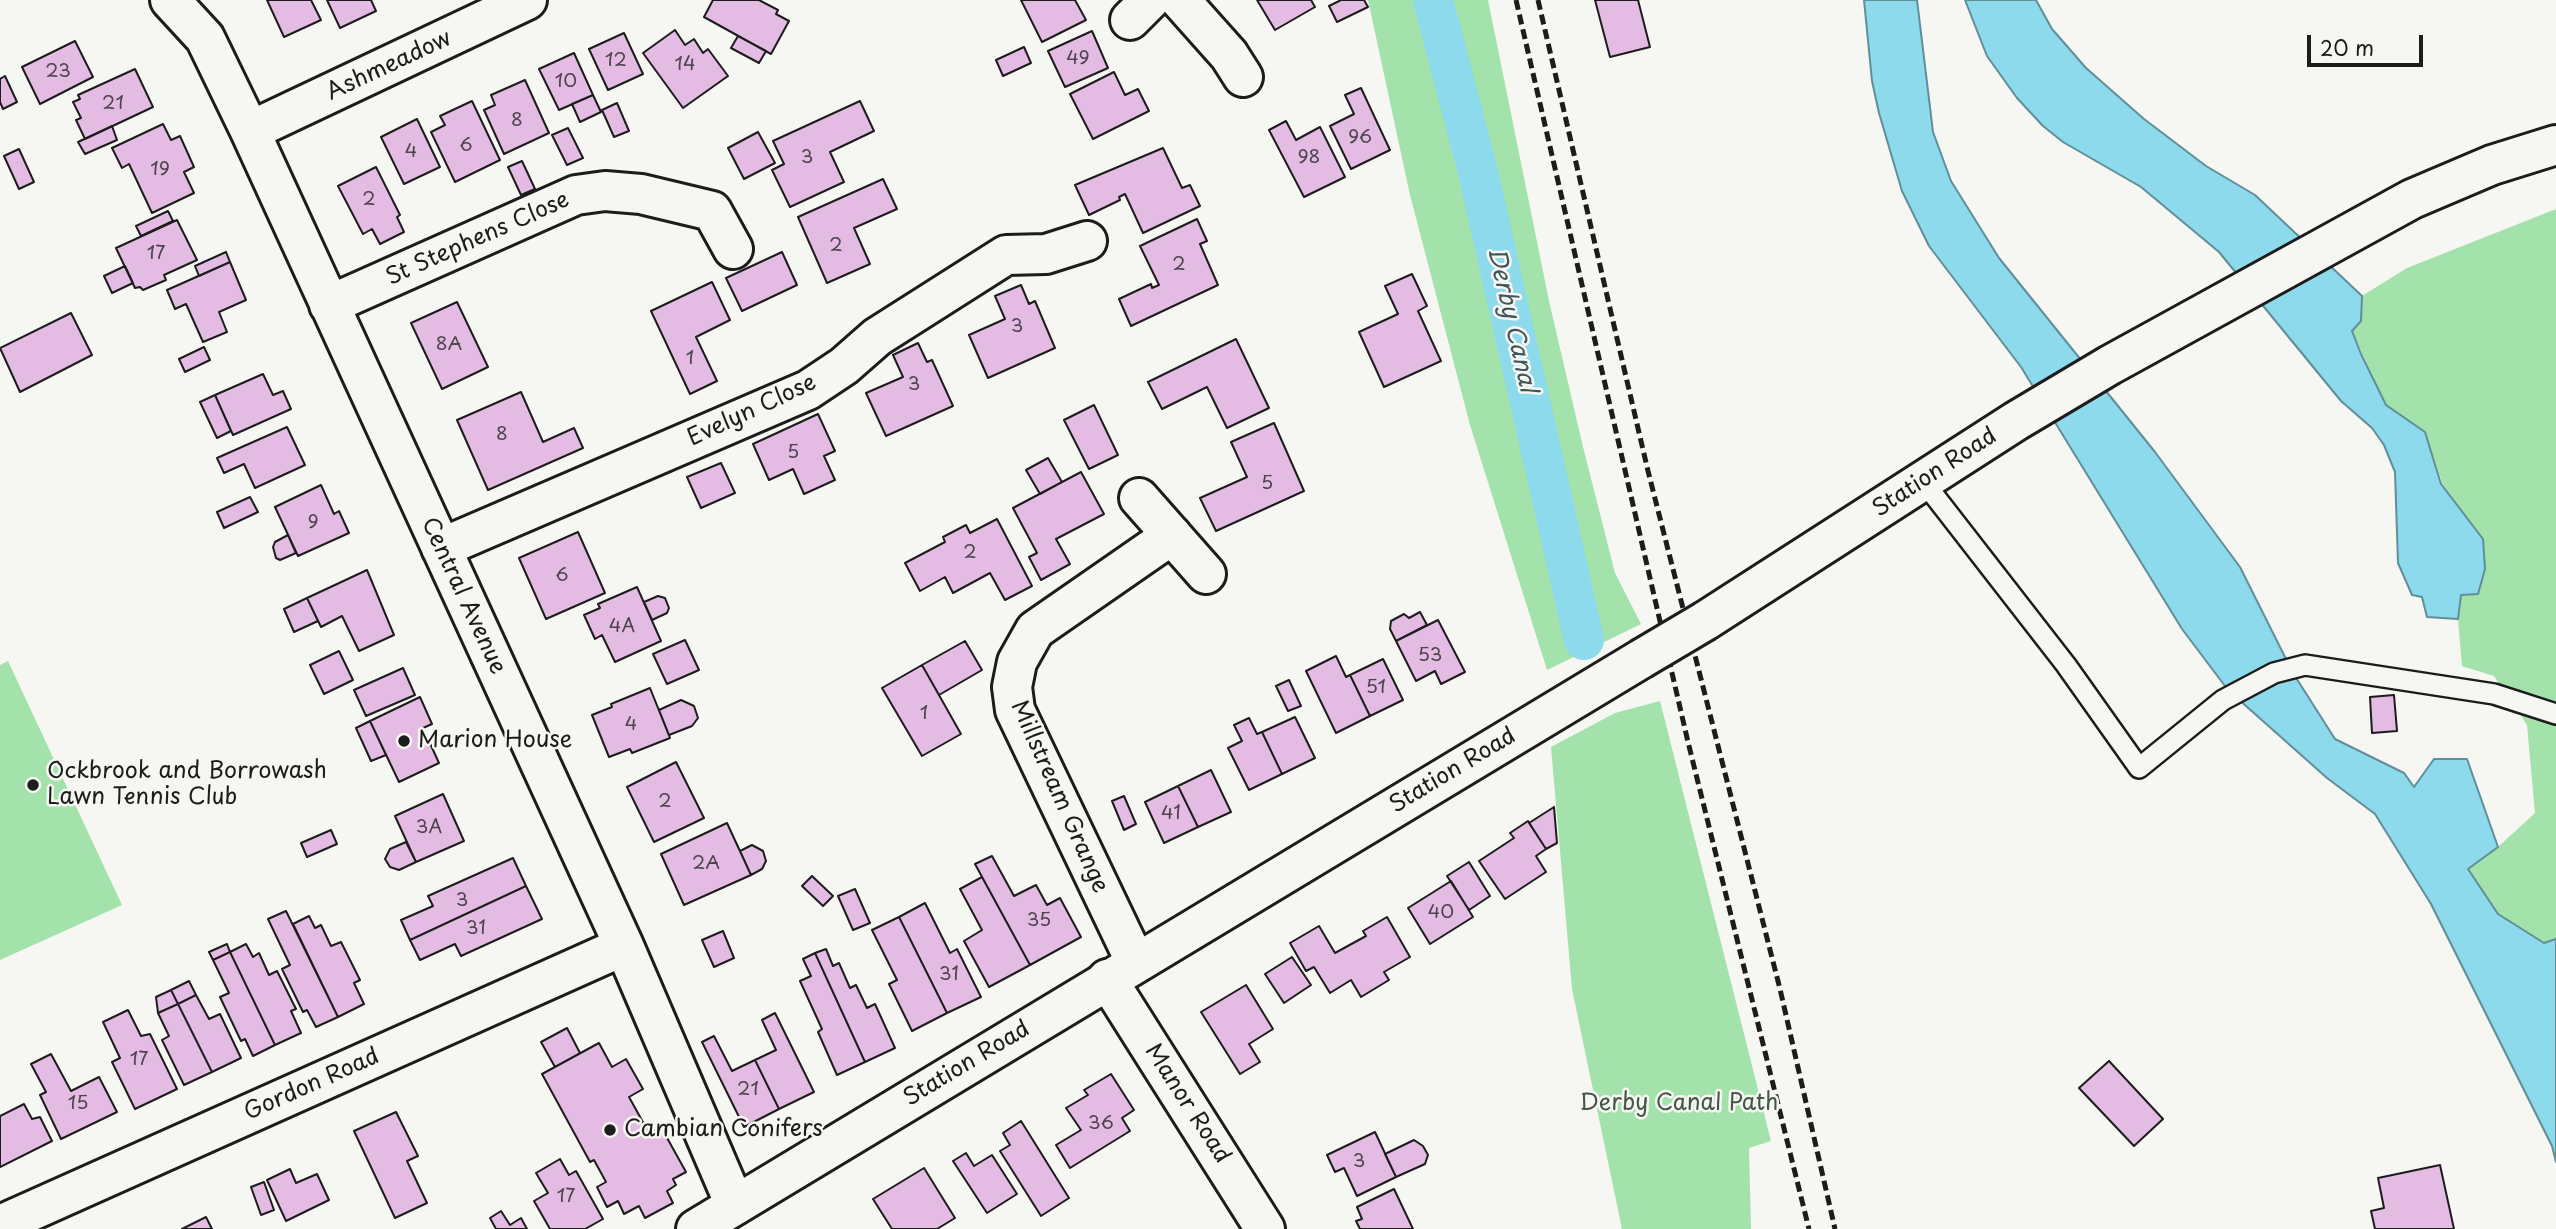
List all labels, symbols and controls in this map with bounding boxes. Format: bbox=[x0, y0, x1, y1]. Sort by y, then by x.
scale bar bbox=[2311, 21, 2426, 65]
street label: Ashmeadow bbox=[322, 25, 456, 107]
text: 20 m bbox=[2320, 31, 2374, 63]
house number: 49 bbox=[1066, 48, 1090, 70]
house number: 12 bbox=[605, 50, 627, 72]
house number: 14 bbox=[674, 54, 696, 76]
house number: 23 bbox=[45, 61, 71, 83]
house number: 10 bbox=[555, 71, 577, 93]
house number: 21 bbox=[102, 93, 124, 115]
house number: 8 bbox=[511, 110, 523, 132]
house number: 96 bbox=[1348, 127, 1372, 149]
house number: 6 bbox=[459, 135, 473, 157]
house number: 4 bbox=[405, 141, 417, 163]
house number: 3 bbox=[801, 147, 813, 169]
house number: 98 bbox=[1298, 147, 1320, 169]
house number: 19 bbox=[150, 159, 170, 181]
street label: St Stephens Close bbox=[382, 186, 574, 292]
house number: 2 bbox=[362, 189, 376, 211]
house number: 2 bbox=[829, 235, 843, 257]
house number: 17 bbox=[147, 243, 165, 265]
water label: Derby Canal bbox=[1480, 245, 1542, 395]
house number: 2 bbox=[1172, 254, 1186, 276]
house number: 3 bbox=[1011, 316, 1023, 338]
house number: 8A bbox=[436, 334, 462, 356]
house number: 1 bbox=[686, 348, 694, 370]
street label: Evelyn Close bbox=[683, 369, 821, 453]
house number: 3 bbox=[908, 374, 920, 396]
street label: Station Road bbox=[1868, 423, 2002, 523]
house number: 8 bbox=[496, 424, 508, 446]
house number: 5 bbox=[787, 442, 799, 464]
house number: 5 bbox=[1261, 473, 1273, 495]
house number: 9 bbox=[307, 512, 319, 534]
street label: Central Avenue bbox=[415, 513, 511, 679]
house number: 2 bbox=[963, 542, 977, 564]
house number: 6 bbox=[555, 565, 569, 587]
house number: 4A bbox=[609, 616, 635, 638]
house number: 53 bbox=[1418, 645, 1442, 667]
house number: 51 bbox=[1366, 677, 1386, 699]
street label: Millstream Grange bbox=[1004, 697, 1114, 897]
house number: 1 bbox=[920, 703, 928, 725]
house number: 4 bbox=[625, 714, 637, 736]
street label: Station Road bbox=[1385, 722, 1521, 820]
place label: Marion House bbox=[418, 727, 572, 755]
marker: Marion House bbox=[396, 733, 412, 749]
place label: Ockbrook and Borrowash Lawn Tennis Club bbox=[47, 758, 327, 812]
marker: Ockbrook and Borrowash Lawn Tennis Club bbox=[25, 777, 41, 793]
house number: 2 bbox=[658, 791, 672, 813]
house number: 41 bbox=[1161, 803, 1181, 825]
house number: 3A bbox=[416, 817, 442, 839]
house number: 2A bbox=[692, 853, 720, 875]
house number: 3 bbox=[456, 890, 468, 912]
house number: 40 bbox=[1428, 902, 1454, 924]
house number: 35 bbox=[1027, 910, 1051, 932]
house number: 31 bbox=[466, 918, 486, 940]
house number: 31 bbox=[939, 964, 959, 986]
street label: Station Road bbox=[899, 1015, 1035, 1113]
street label: Manor Road bbox=[1138, 1039, 1236, 1169]
street label: Gordon Road bbox=[240, 1043, 384, 1127]
house number: 17 bbox=[130, 1049, 148, 1071]
house number: 21 bbox=[737, 1079, 759, 1101]
park label: Derby Canal Path bbox=[1580, 1090, 1778, 1118]
house number: 15 bbox=[68, 1093, 88, 1115]
house number: 36 bbox=[1088, 1113, 1114, 1135]
place label: Cambian Conifers bbox=[624, 1116, 823, 1144]
marker: Cambian Conifers bbox=[602, 1122, 618, 1138]
house number: 3 bbox=[1353, 1151, 1365, 1173]
house number: 17 bbox=[557, 1186, 575, 1208]

